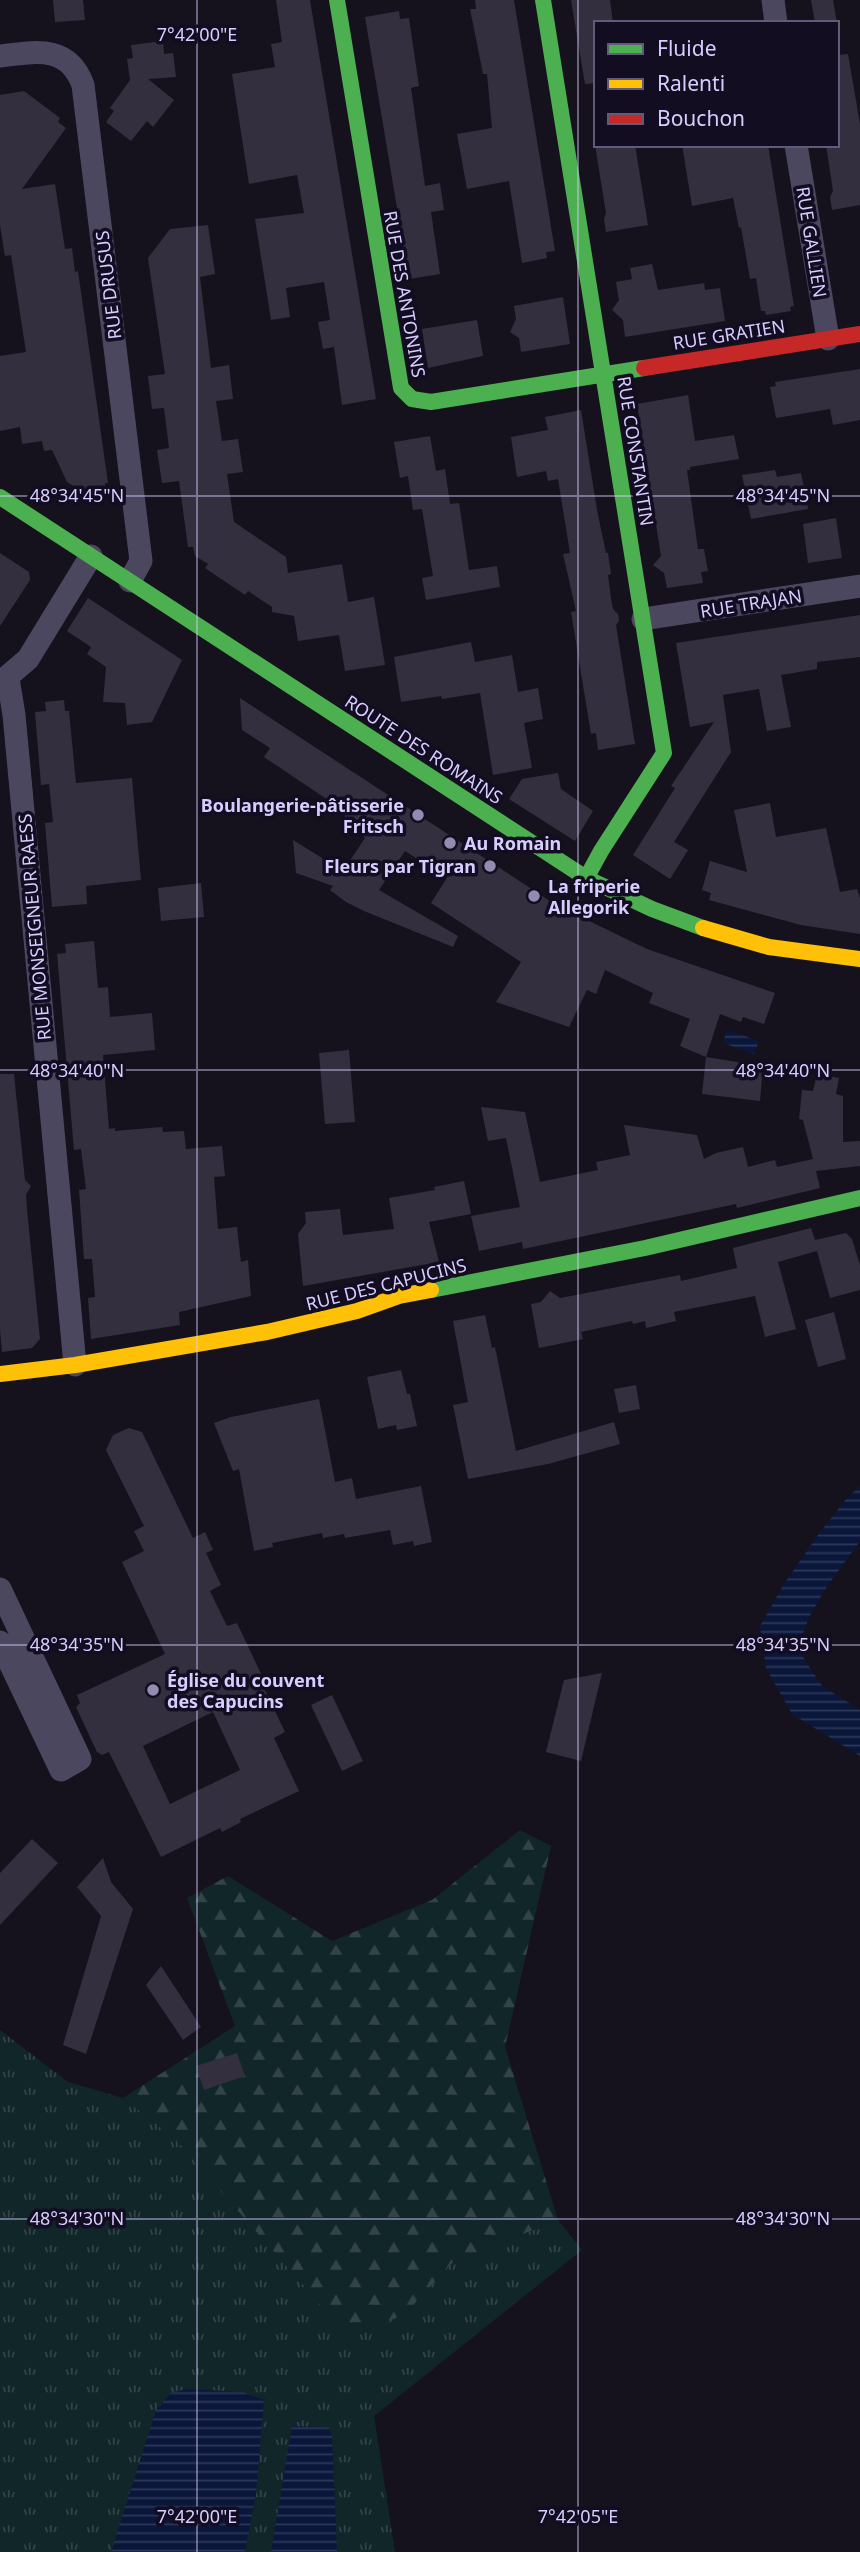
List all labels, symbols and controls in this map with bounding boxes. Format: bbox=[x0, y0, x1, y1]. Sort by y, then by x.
legend bbox=[594, 21, 839, 147]
text: 7°42'00"E bbox=[157, 22, 237, 46]
text: Fluide bbox=[657, 34, 716, 62]
text: Ralenti bbox=[657, 69, 725, 97]
text: Bouchon bbox=[657, 104, 745, 132]
street label: RUE GALLIEN bbox=[791, 185, 833, 299]
street label: RUE DES ANTONINS bbox=[379, 209, 432, 379]
street label: RUE DRUSUS bbox=[89, 229, 127, 341]
street label: RUE GRATIEN bbox=[671, 313, 787, 355]
street label: RUE CONSTANTIN bbox=[612, 374, 660, 528]
text: 48°34'45"N bbox=[30, 483, 124, 507]
text: 48°34'45"N bbox=[736, 483, 830, 507]
street label: RUE TRAJAN bbox=[698, 583, 804, 623]
street label: ROUTE DES ROMAINS bbox=[340, 689, 508, 809]
place label: Boulangerie-pâtisserie Fritsch bbox=[201, 793, 404, 838]
marker: Boulangerie-pâtisserie Fritsch bbox=[410, 807, 426, 823]
street label: RUE MONSEIGNEUR RAESS bbox=[12, 813, 56, 1041]
place label: Au Romain bbox=[464, 831, 561, 855]
marker: Au Romain bbox=[442, 835, 458, 851]
place label: Fleurs par Tigran bbox=[324, 854, 476, 878]
marker: Fleurs par Tigran bbox=[482, 858, 498, 874]
place label: La friperie Allegorik bbox=[548, 874, 640, 919]
marker: La friperie Allegorik bbox=[526, 888, 542, 904]
text: 48°34'40"N bbox=[30, 1058, 124, 1082]
text: 48°34'40"N bbox=[736, 1058, 830, 1082]
street label: RUE DES CAPUCINS bbox=[303, 1252, 469, 1316]
text: 48°34'35"N bbox=[30, 1632, 124, 1656]
text: 48°34'35"N bbox=[736, 1632, 830, 1656]
place label: Église du couvent des Capucins bbox=[167, 1668, 324, 1713]
marker: Église du couvent des Capucins bbox=[145, 1682, 161, 1698]
text: 48°34'30"N bbox=[30, 2206, 124, 2230]
text: 48°34'30"N bbox=[736, 2206, 830, 2230]
text: 7°42'00"E bbox=[157, 2504, 237, 2528]
text: 7°42'05"E bbox=[538, 2504, 618, 2528]

